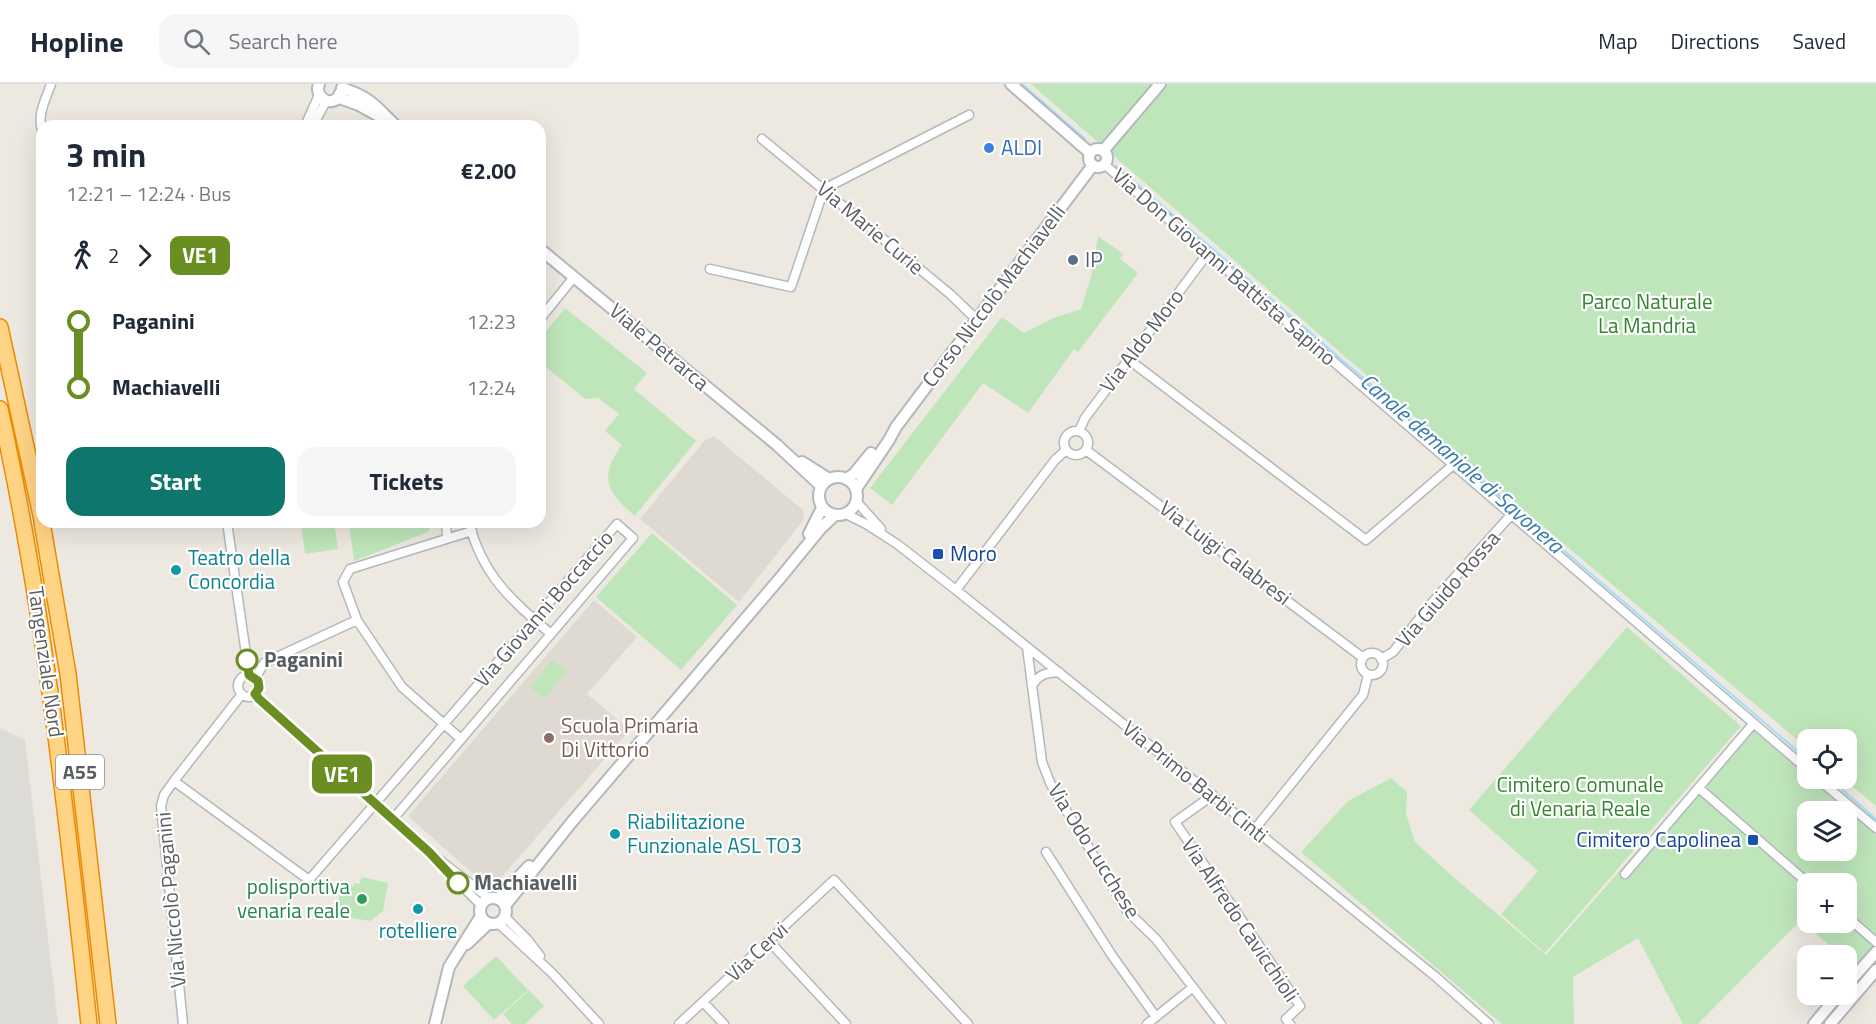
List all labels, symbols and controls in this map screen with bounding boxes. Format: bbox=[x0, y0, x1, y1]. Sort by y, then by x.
search box bbox=[159, 14, 579, 68]
text: Hopline bbox=[30, 20, 123, 63]
text: Search here bbox=[228, 24, 338, 58]
icon: search bbox=[180, 25, 213, 58]
text: Map bbox=[1598, 25, 1638, 57]
text: Directions bbox=[1671, 25, 1760, 57]
text: Saved bbox=[1793, 25, 1846, 57]
text: 3 min bbox=[66, 130, 146, 180]
place label: ALDI bbox=[1001, 131, 1042, 163]
marker: ALDI bbox=[982, 141, 996, 155]
text: €2.00 bbox=[461, 154, 516, 188]
street label: Via Don Giovanni Battista Sapino bbox=[1105, 160, 1344, 373]
street label: Via Marie Curie bbox=[810, 173, 931, 282]
text: 12:21 – 12:24 · Bus bbox=[66, 178, 231, 209]
street label: Corso Niccolò Machiavelli bbox=[914, 197, 1073, 394]
icon: walk bbox=[66, 239, 99, 272]
icon: forward bbox=[128, 239, 161, 272]
text: VE1 bbox=[182, 239, 218, 271]
text: 2 bbox=[108, 240, 119, 271]
place label: IP bbox=[1085, 243, 1103, 275]
marker: IP bbox=[1066, 253, 1080, 267]
street label: Via Aldo Moro bbox=[1091, 282, 1191, 399]
park label: Parco Naturale La Mandria bbox=[1581, 285, 1713, 341]
street label: Viale Petrarca bbox=[603, 295, 717, 398]
text: Paganini bbox=[112, 304, 195, 338]
text: 12:23 bbox=[467, 306, 516, 337]
water label: Canale demaniale di Savonera bbox=[1352, 365, 1573, 563]
text: Machiavelli bbox=[112, 370, 220, 404]
text: 12:24 bbox=[467, 372, 516, 403]
button: Start bbox=[66, 447, 285, 516]
button: Tickets bbox=[297, 447, 516, 516]
street label: Via Luigi Calabresi bbox=[1153, 492, 1298, 613]
street label: Via Giuido Rossa bbox=[1387, 522, 1508, 654]
street label: Via Giovanni Boccaccio bbox=[466, 523, 621, 694]
place label: Moro bbox=[950, 537, 997, 569]
place label: Teatro della Concordia bbox=[188, 541, 291, 597]
marker: Moro bbox=[931, 547, 945, 561]
marker: Teatro della Concordia bbox=[169, 563, 183, 577]
street label: Tangenziale Nord bbox=[21, 585, 73, 739]
place label: Paganini bbox=[264, 643, 343, 675]
marker: Paganini bbox=[236, 649, 258, 671]
place label: Scuola Primaria Di Vittorio bbox=[561, 709, 699, 765]
street label: Via Primo Barbi Cinti bbox=[1116, 712, 1276, 850]
map controls bbox=[1797, 729, 1857, 1005]
button: locate bbox=[1797, 729, 1857, 789]
marker: Scuola Primaria Di Vittorio bbox=[542, 731, 556, 745]
line badge: VE1 bbox=[308, 754, 376, 794]
road number: A55 bbox=[56, 755, 104, 789]
text: VE1 bbox=[324, 758, 360, 790]
park label: Cimitero Comunale di Venaria Reale bbox=[1496, 768, 1664, 824]
street label: Via Odo Lucchese bbox=[1040, 777, 1149, 924]
button: layers bbox=[1797, 801, 1857, 861]
place label: Riabilitazione Funzionale ASL TO3 bbox=[627, 805, 802, 861]
street label: Via Niccolò Paganini bbox=[146, 811, 194, 989]
place label: Cimitero Capolinea bbox=[1576, 823, 1741, 855]
marker: Riabilitazione Funzionale ASL TO3 bbox=[608, 827, 622, 841]
street label: Via Alfredo Cavicchioli bbox=[1174, 831, 1308, 1008]
marker: Cimitero Capolinea bbox=[1746, 833, 1760, 847]
place label: Machiavelli bbox=[474, 866, 578, 898]
place label: polisportiva venaria reale bbox=[237, 870, 350, 926]
marker: Machiavelli bbox=[447, 872, 469, 894]
button: + bbox=[1797, 873, 1857, 933]
marker: polisportiva venaria reale bbox=[355, 892, 369, 906]
marker: rotelliere bbox=[411, 902, 425, 916]
place label: rotelliere bbox=[379, 914, 457, 946]
street label: Via Cervi bbox=[718, 914, 795, 989]
button: − bbox=[1797, 945, 1857, 1005]

